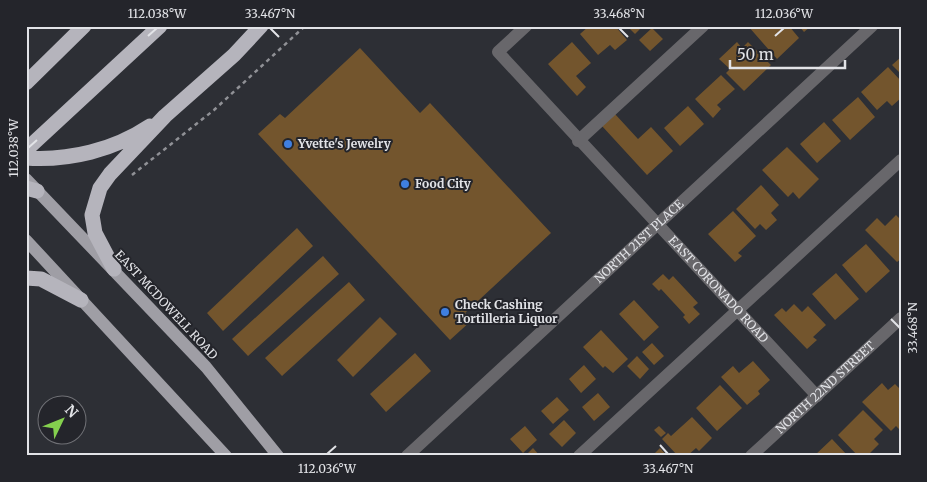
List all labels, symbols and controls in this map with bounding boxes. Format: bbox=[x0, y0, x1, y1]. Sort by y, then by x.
text: 112.038°W bbox=[128, 6, 187, 21]
text: 33.467°N bbox=[245, 6, 296, 21]
text: 33.468°N bbox=[593, 6, 645, 21]
text: 112.036°W bbox=[755, 6, 814, 21]
scale bar bbox=[730, 38, 844, 70]
text: 50 m bbox=[737, 45, 774, 64]
text: 112.038°W bbox=[6, 118, 21, 177]
place label: Yvette's Jewelry bbox=[297, 136, 392, 151]
marker: Yvette's Jewelry bbox=[282, 138, 294, 150]
place label: Food City bbox=[415, 176, 472, 191]
marker: Food City bbox=[399, 178, 411, 190]
street label: NORTH 21ST PLACE bbox=[591, 196, 687, 286]
street label: EAST CORONADO ROAD bbox=[665, 233, 772, 346]
street label: EAST MCDOWELL ROAD bbox=[112, 247, 221, 362]
place label: Check Cashing Tortilleria Liquor bbox=[455, 297, 558, 326]
text: 33.468°N bbox=[905, 302, 920, 354]
marker: Check Cashing Tortilleria Liquor bbox=[439, 306, 451, 318]
street label: NORTH 22ND STREET bbox=[772, 338, 878, 437]
north arrow bbox=[38, 394, 88, 444]
text: N bbox=[61, 401, 82, 421]
text: 112.036°W bbox=[298, 461, 357, 476]
text: 33.467°N bbox=[643, 461, 694, 476]

